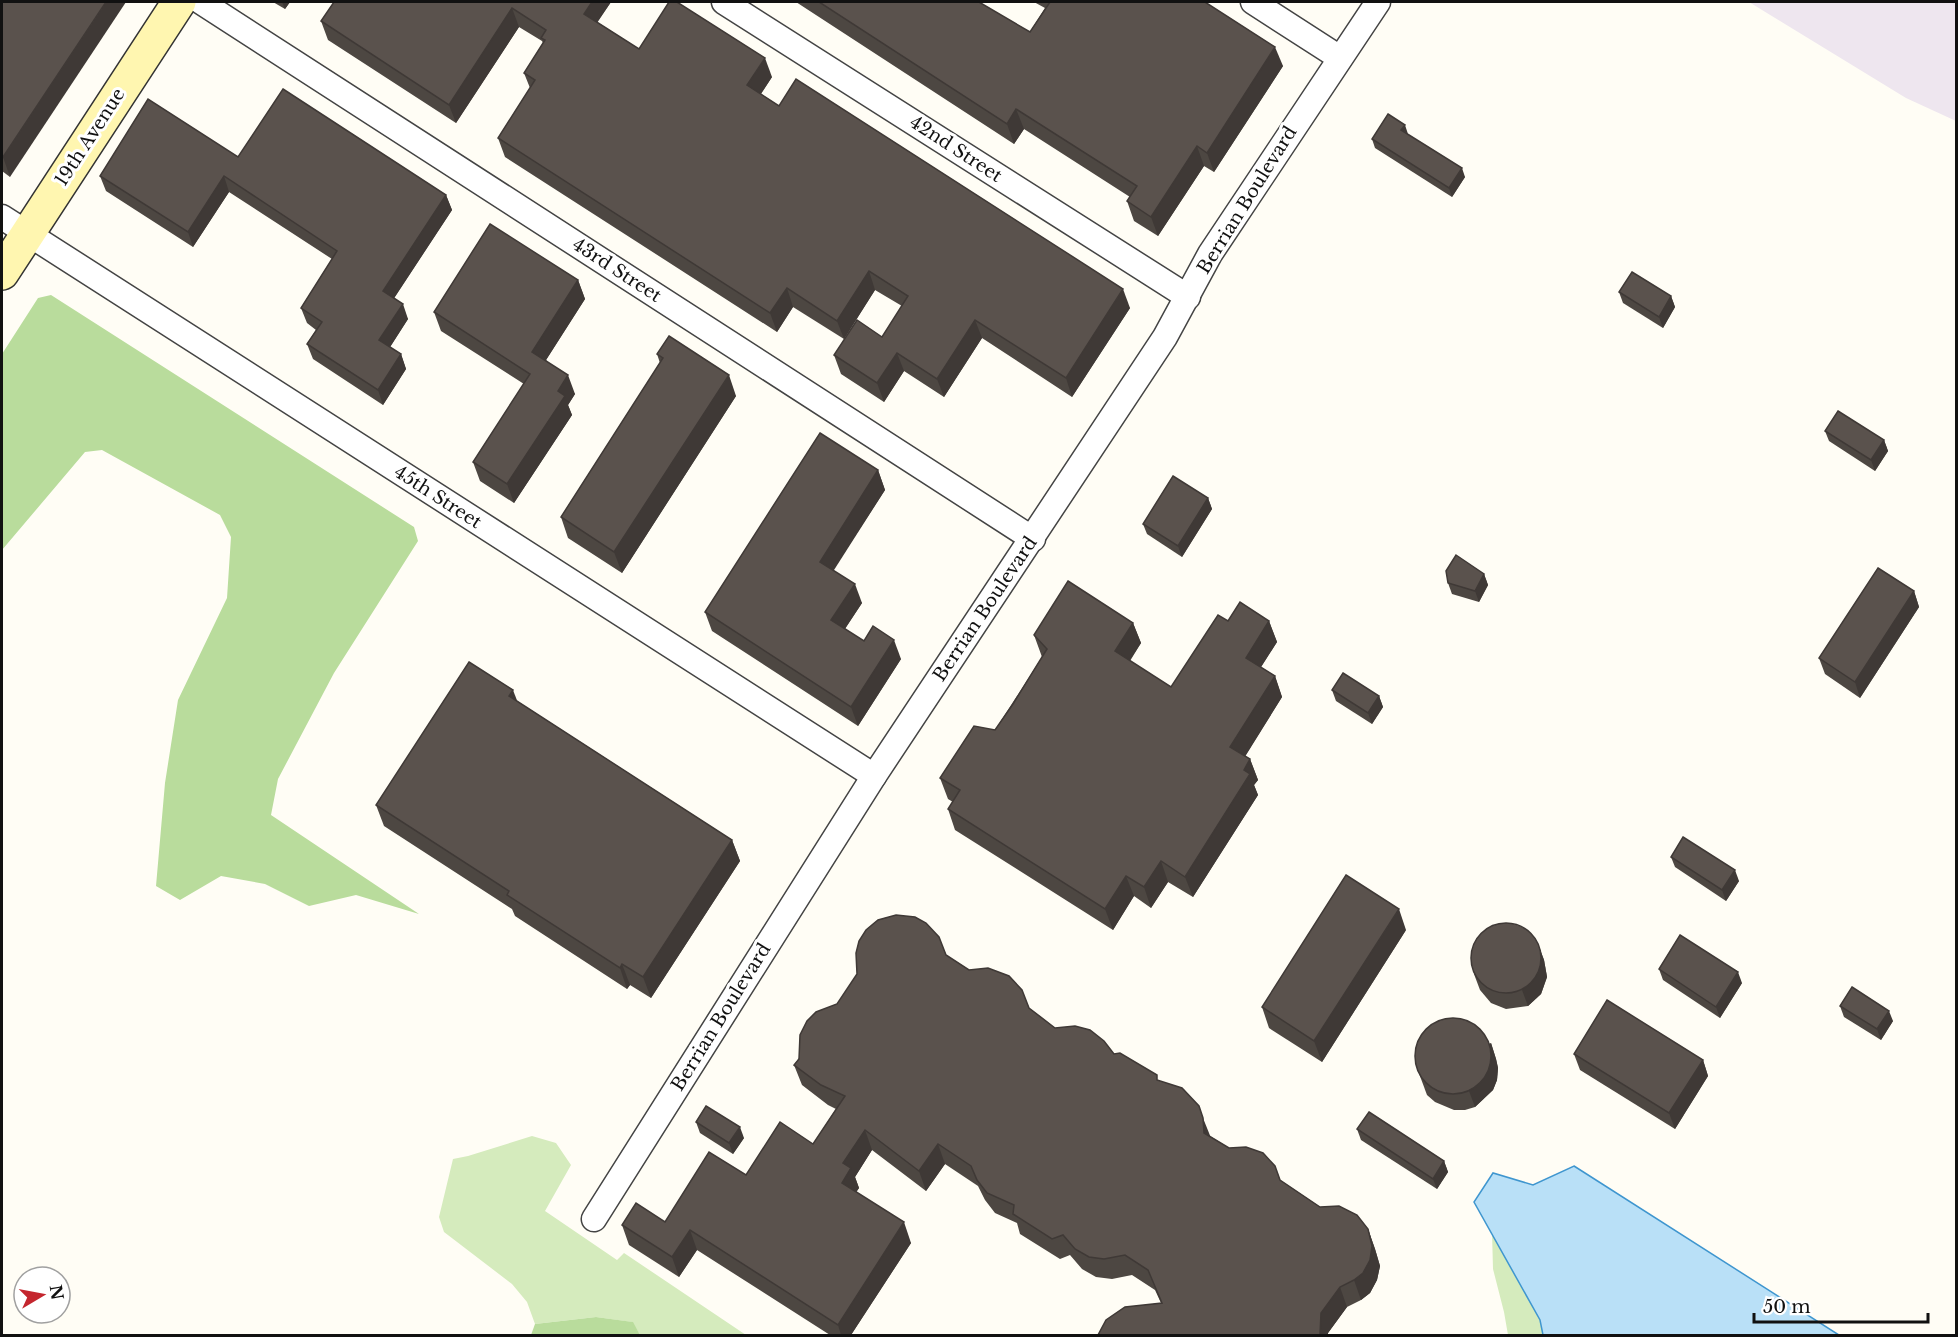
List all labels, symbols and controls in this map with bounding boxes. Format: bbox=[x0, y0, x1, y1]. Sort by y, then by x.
street label: 19th Avenue bbox=[50, 84, 130, 190]
street label: 42nd Street bbox=[906, 111, 1006, 187]
street label: Berrian Boulevard bbox=[1193, 122, 1301, 278]
street label: 43rd Street bbox=[568, 233, 666, 307]
street label: 45th Street bbox=[390, 461, 486, 533]
street label: Berrian Boulevard bbox=[928, 532, 1042, 686]
street label: Berrian Boulevard bbox=[667, 939, 775, 1095]
north arrow bbox=[12, 1265, 72, 1325]
text: N bbox=[46, 1283, 68, 1302]
scale bar bbox=[1754, 1286, 1928, 1324]
text: 50 m bbox=[1763, 1296, 1811, 1318]

